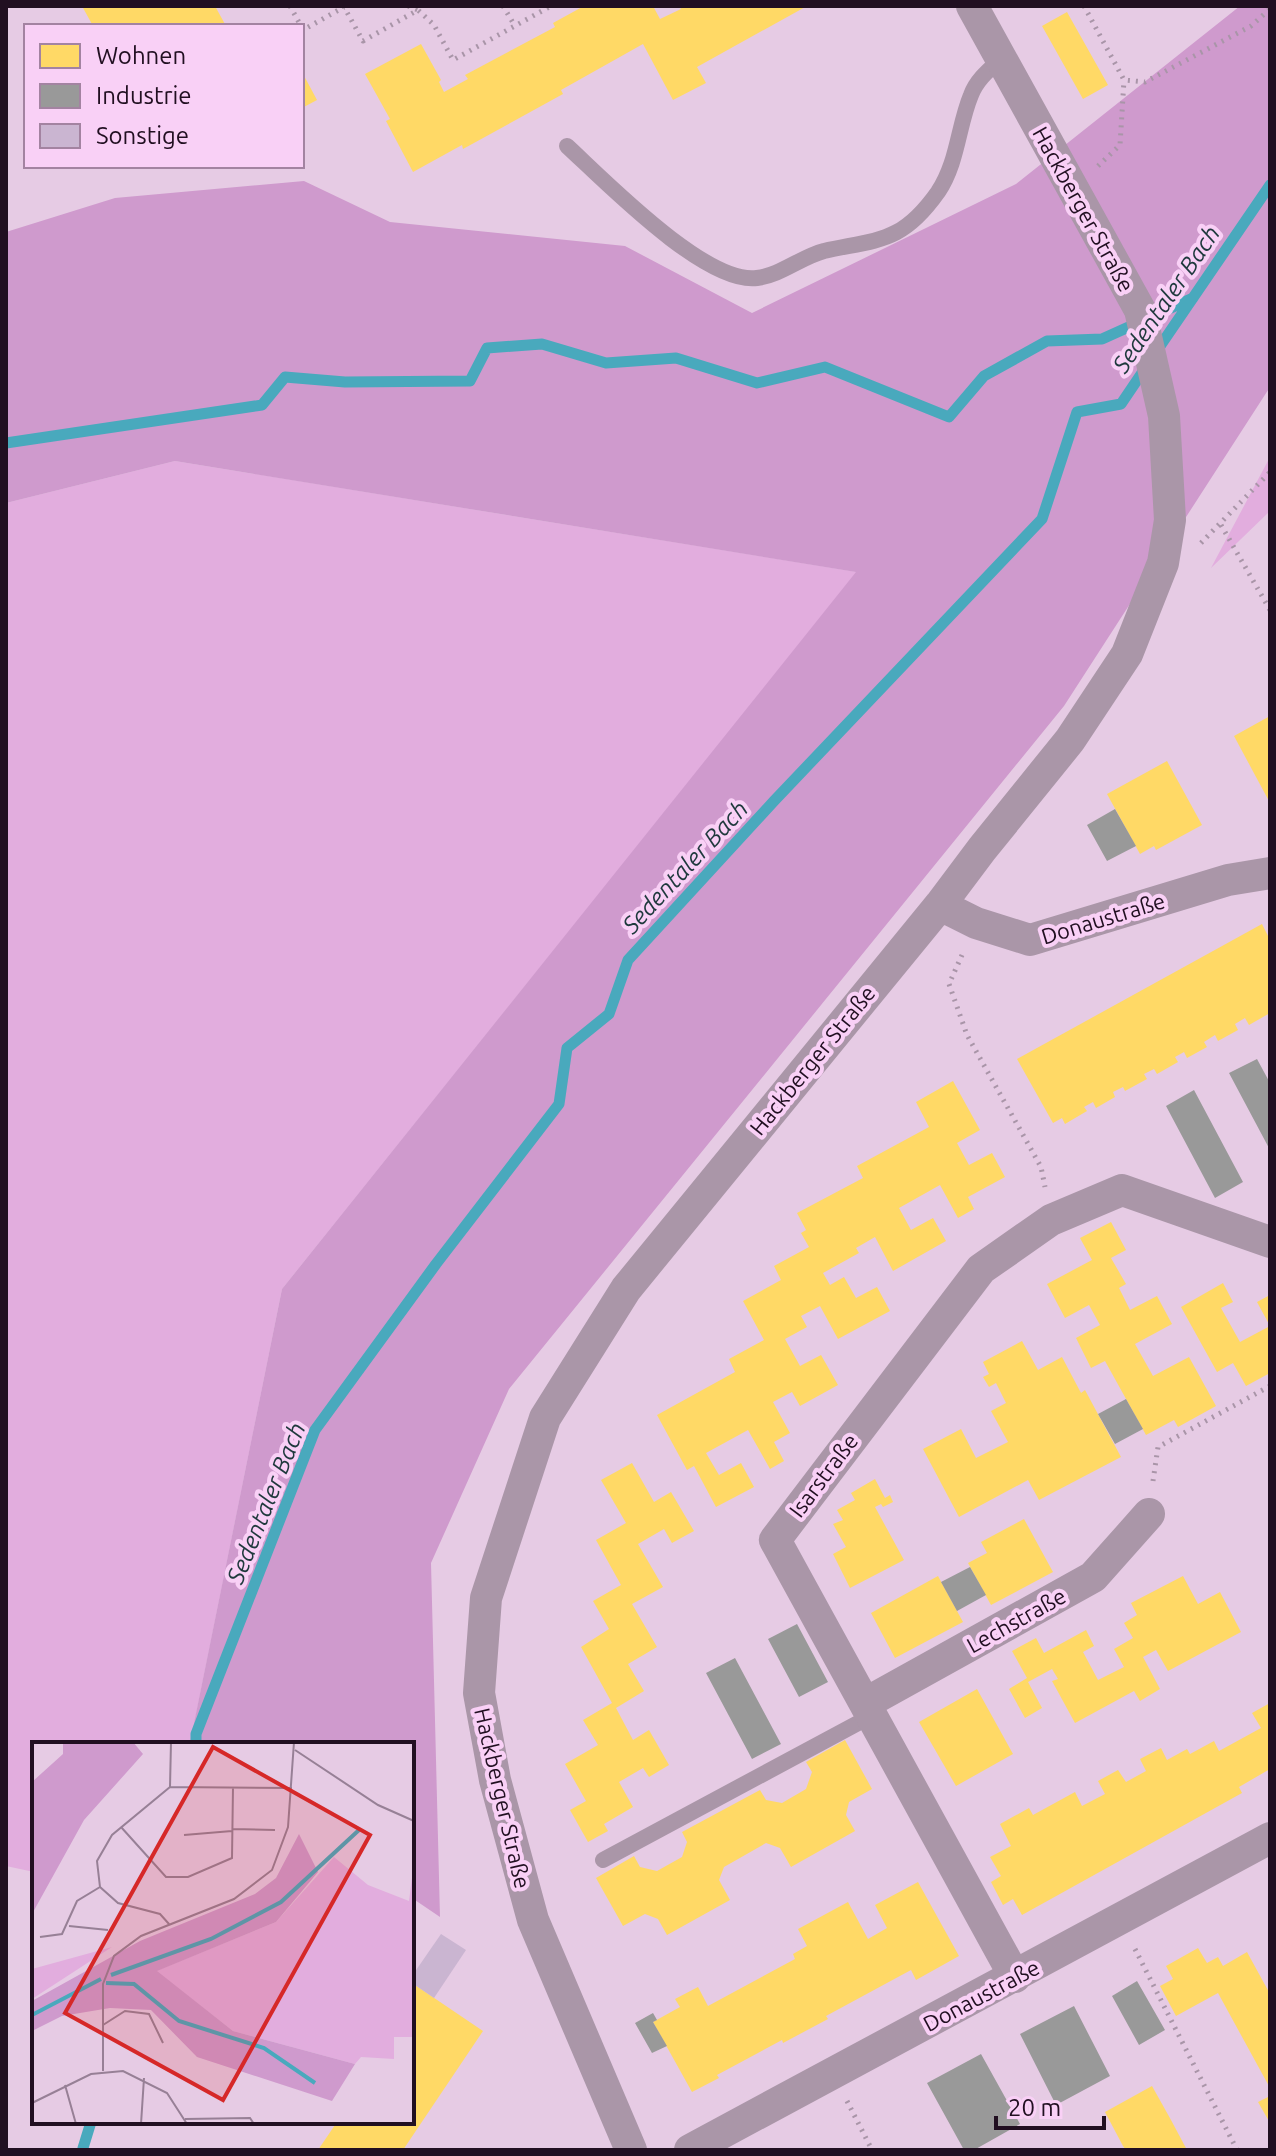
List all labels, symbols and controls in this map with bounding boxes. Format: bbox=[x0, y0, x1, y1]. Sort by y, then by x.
legend bbox=[24, 24, 304, 168]
text: Wohnen bbox=[96, 42, 186, 69]
text: Industrie bbox=[96, 82, 192, 109]
text: Sonstige bbox=[96, 122, 189, 149]
street label: Hackberger Straße bbox=[1028, 122, 1140, 296]
water label: Sedentaler Bach bbox=[1106, 221, 1225, 378]
water label: Sedentaler Bach bbox=[616, 795, 753, 939]
street label: Donaustraße bbox=[1038, 887, 1168, 949]
street label: Hackberger Straße bbox=[744, 980, 880, 1140]
water label: Sedentaler Bach bbox=[221, 1419, 311, 1588]
street label: Isarstraße bbox=[784, 1428, 862, 1522]
street label: Lechstraße bbox=[962, 1583, 1070, 1657]
street label: Hackberger Straße bbox=[470, 1705, 536, 1891]
inset map bbox=[32, 1742, 414, 2124]
street label: Donaustraße bbox=[919, 1954, 1043, 2036]
scale bar bbox=[996, 2080, 1104, 2130]
text: 20 m bbox=[1008, 2094, 1061, 2121]

